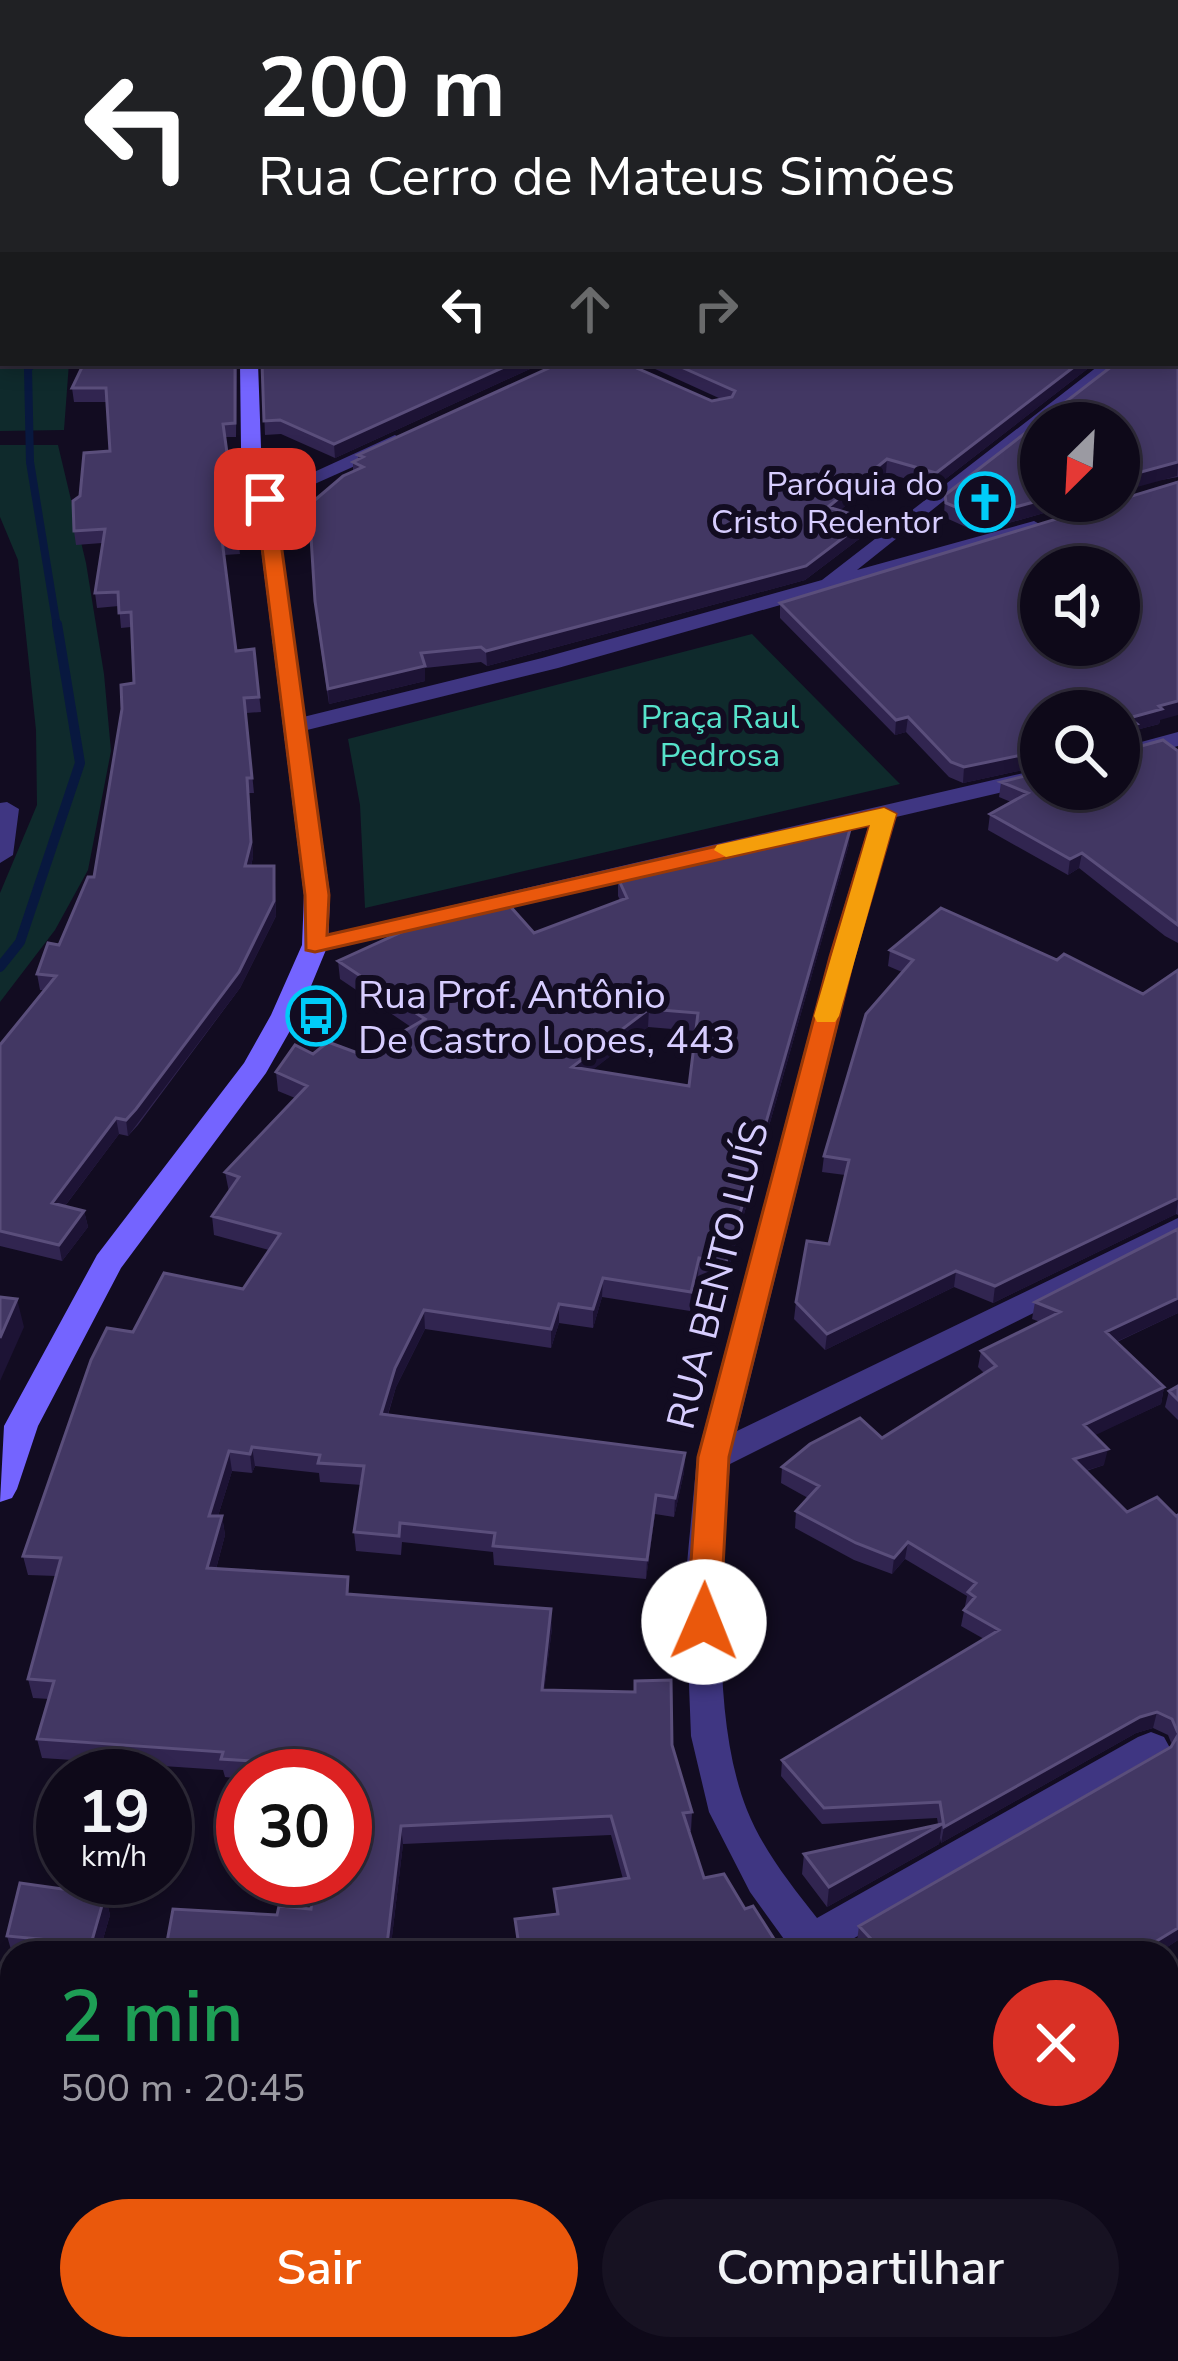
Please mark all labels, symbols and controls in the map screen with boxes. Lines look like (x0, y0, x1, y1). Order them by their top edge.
text: 200 m (258, 31, 506, 146)
icon: left (60, 48, 216, 204)
text: Rua Cerro de Mateus Simões (258, 140, 955, 214)
icon: left (431, 276, 497, 342)
icon: ahead (557, 276, 623, 342)
icon: right (683, 276, 749, 342)
north arrow (1020, 402, 1140, 522)
map controls (1020, 402, 1140, 810)
pin (214, 448, 316, 550)
place label: Paróquia do Cristo Redentor (711, 462, 943, 545)
icon: arrive (232, 466, 298, 532)
church icon: Paróquia do Cristo Redentor (954, 471, 1016, 533)
button: sound (1020, 546, 1140, 666)
button: search (1020, 690, 1140, 810)
park label: Praça Raul Pedrosa (641, 695, 800, 778)
place label: Rua Prof. Antônio De Castro Lopes, 443 (358, 969, 735, 1067)
bus stop icon: Rua Prof. Antônio De Castro Lopes, 443 (285, 985, 347, 1047)
street label: RUA BENTO LUÍS (655, 1116, 782, 1435)
position arrow (641, 1559, 767, 1685)
speed limit sign: 30 (216, 1749, 372, 1905)
text: 19 (78, 1771, 150, 1853)
text: km/h (81, 1836, 147, 1877)
text: 2 min (60, 1968, 243, 2066)
button: close (993, 1980, 1119, 2106)
text: 500 m · 20:45 (60, 2062, 305, 2115)
button: Sair (60, 2199, 578, 2337)
button: Compartilhar (602, 2199, 1119, 2337)

